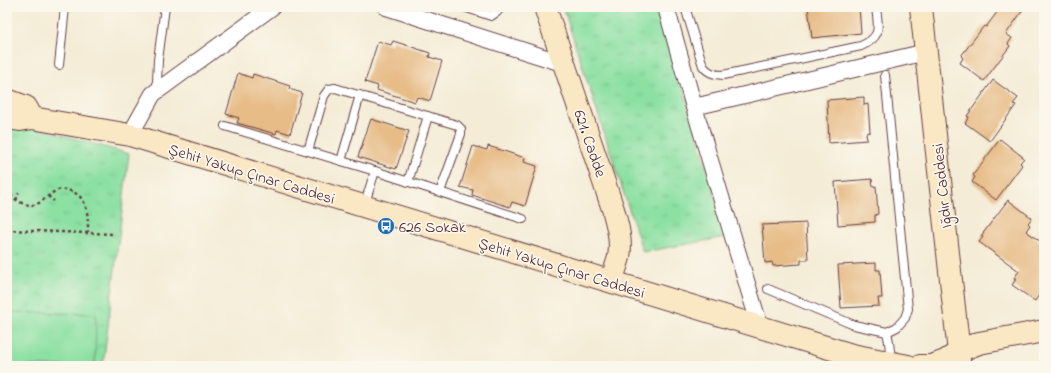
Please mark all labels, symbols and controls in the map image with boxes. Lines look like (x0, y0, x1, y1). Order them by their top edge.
street label: 621. Cadde (566, 107, 612, 181)
street label: Şehit Yakup Çınar Caddesi (165, 138, 338, 212)
street label: Iğdır Caddesi (927, 142, 959, 230)
bus stop icon: 626 Sokak (376, 216, 396, 236)
place label: 626 Sokak (399, 216, 467, 240)
street label: Şehit Yakup Çınar Caddesi (475, 232, 648, 306)

